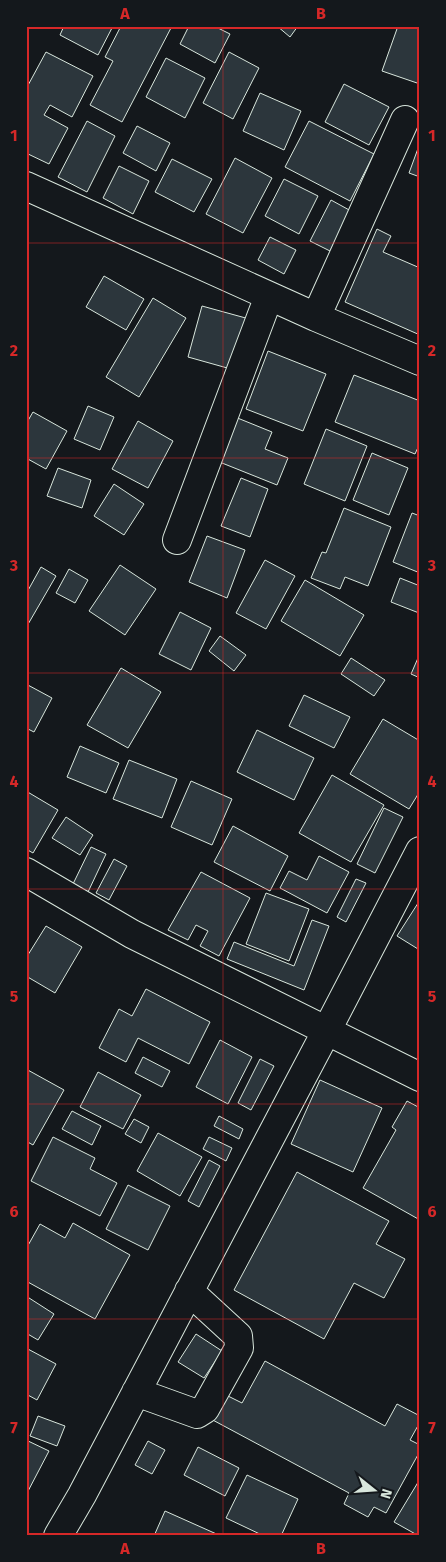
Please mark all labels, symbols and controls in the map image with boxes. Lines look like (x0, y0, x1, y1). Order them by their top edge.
text: A (119, 4, 130, 23)
text: B (316, 4, 326, 23)
text: 1 (10, 126, 18, 145)
text: 1 (428, 126, 436, 145)
text: 2 (10, 341, 18, 360)
text: 2 (428, 341, 436, 360)
text: 3 (9, 556, 18, 575)
text: 3 (427, 556, 436, 575)
text: 4 (9, 772, 19, 791)
text: 4 (427, 772, 437, 791)
text: 5 (10, 987, 19, 1006)
text: 5 (428, 987, 437, 1006)
text: 6 (9, 1202, 19, 1221)
text: 6 (427, 1202, 437, 1221)
text: 7 (10, 1418, 18, 1437)
text: 7 (428, 1418, 436, 1437)
north arrow (348, 1464, 398, 1514)
text: N (376, 1487, 395, 1501)
text: A (119, 1539, 130, 1558)
text: B (316, 1539, 326, 1558)

